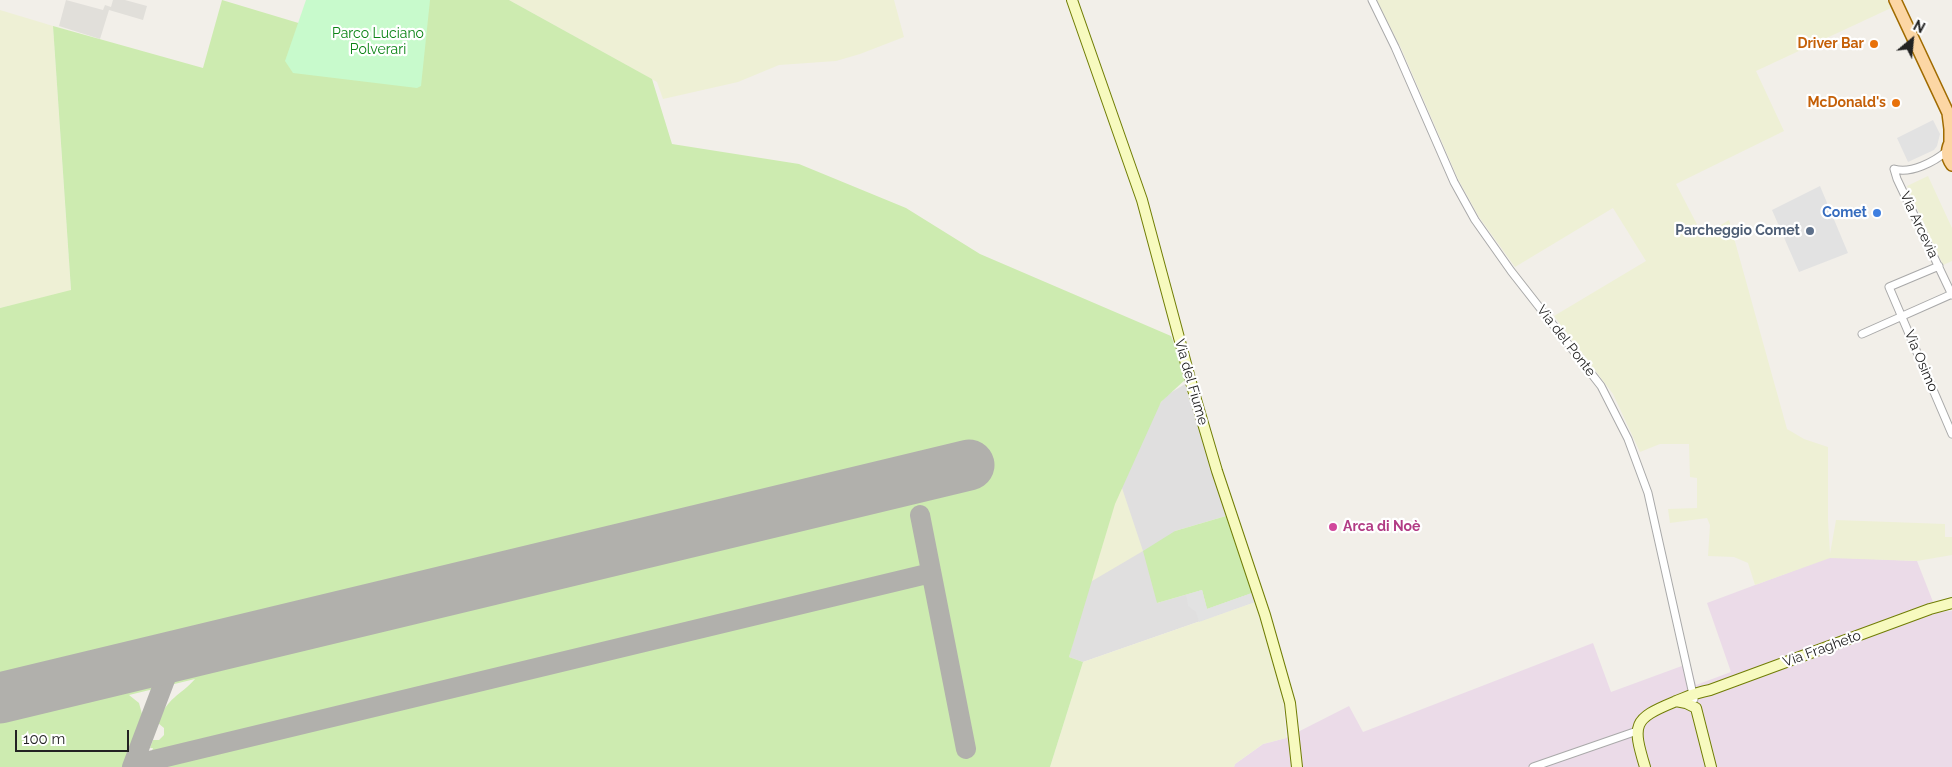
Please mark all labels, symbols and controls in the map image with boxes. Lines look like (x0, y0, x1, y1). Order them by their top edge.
north arrow (1887, 15, 1937, 65)
text: N (1911, 17, 1928, 36)
park label: Parco Luciano Polverari (332, 26, 424, 58)
place label: Driver Bar (1797, 36, 1864, 52)
marker: Driver Bar (1868, 38, 1880, 50)
place label: McDonald's (1808, 95, 1886, 111)
marker: McDonald's (1890, 97, 1902, 109)
street label: Via Arcevia (1896, 189, 1942, 261)
place label: Comet (1822, 205, 1867, 221)
marker: Comet (1871, 207, 1883, 219)
place label: Parcheggio Comet (1675, 223, 1800, 239)
marker: Parcheggio Comet (1804, 225, 1816, 237)
street label: Via del Ponte (1533, 302, 1599, 380)
street label: Via Osimo (1901, 328, 1941, 394)
street label: Via del Fiume (1171, 337, 1211, 427)
place label: Arca di Noè (1343, 519, 1420, 535)
marker: Arca di Noè (1327, 521, 1339, 533)
street label: Via Fragheto (1781, 627, 1863, 671)
scale bar (18, 720, 131, 752)
text: 100 m (23, 730, 65, 748)

